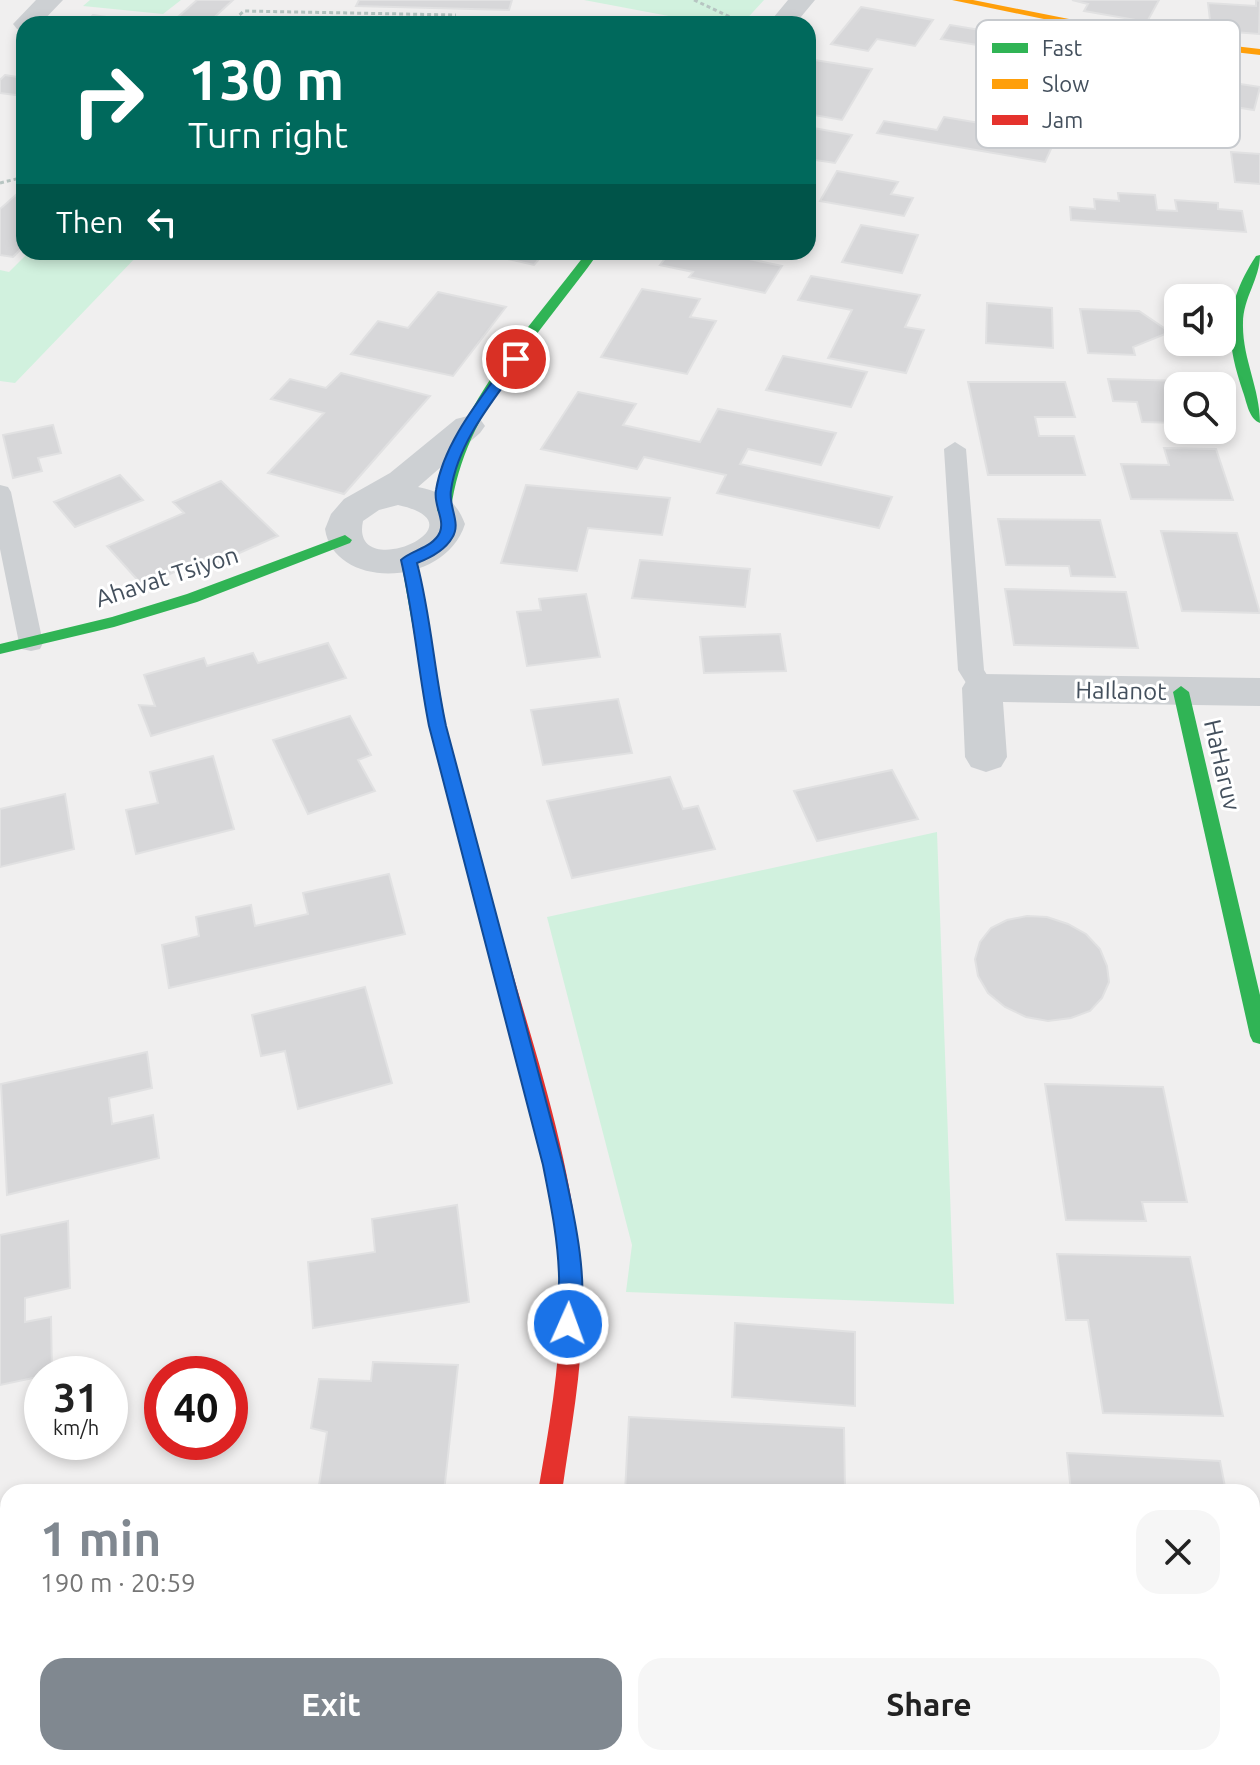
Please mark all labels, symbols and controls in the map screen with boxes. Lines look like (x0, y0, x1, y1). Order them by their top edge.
legend (976, 20, 1240, 148)
text: Fast (1042, 35, 1083, 60)
icon: right (56, 48, 160, 152)
text: 130 m (188, 48, 344, 111)
text: Slow (1042, 71, 1089, 96)
text: Jam (1042, 107, 1083, 132)
text: Turn right (188, 114, 348, 155)
icon: left (140, 200, 184, 244)
text: Then (56, 205, 124, 239)
map controls (1164, 284, 1236, 444)
button: sound (1164, 284, 1236, 356)
pin (482, 325, 550, 393)
icon: arrive (494, 337, 538, 381)
button: search (1164, 372, 1236, 444)
street label: Ahavat Tsiyon (92, 541, 242, 612)
street label: HaIlanot (1075, 676, 1167, 705)
street label: HaHaruv (1199, 717, 1246, 813)
position arrow (526, 1282, 610, 1366)
speed limit sign: 40 (144, 1356, 248, 1460)
text: 31 (53, 1375, 99, 1420)
text: km/h (53, 1416, 99, 1439)
button: close (1136, 1510, 1220, 1594)
text: 1 min (40, 1511, 161, 1565)
text: 190 m · 20:59 (40, 1568, 196, 1597)
button: Exit (40, 1658, 622, 1750)
button: Share (638, 1658, 1220, 1750)

